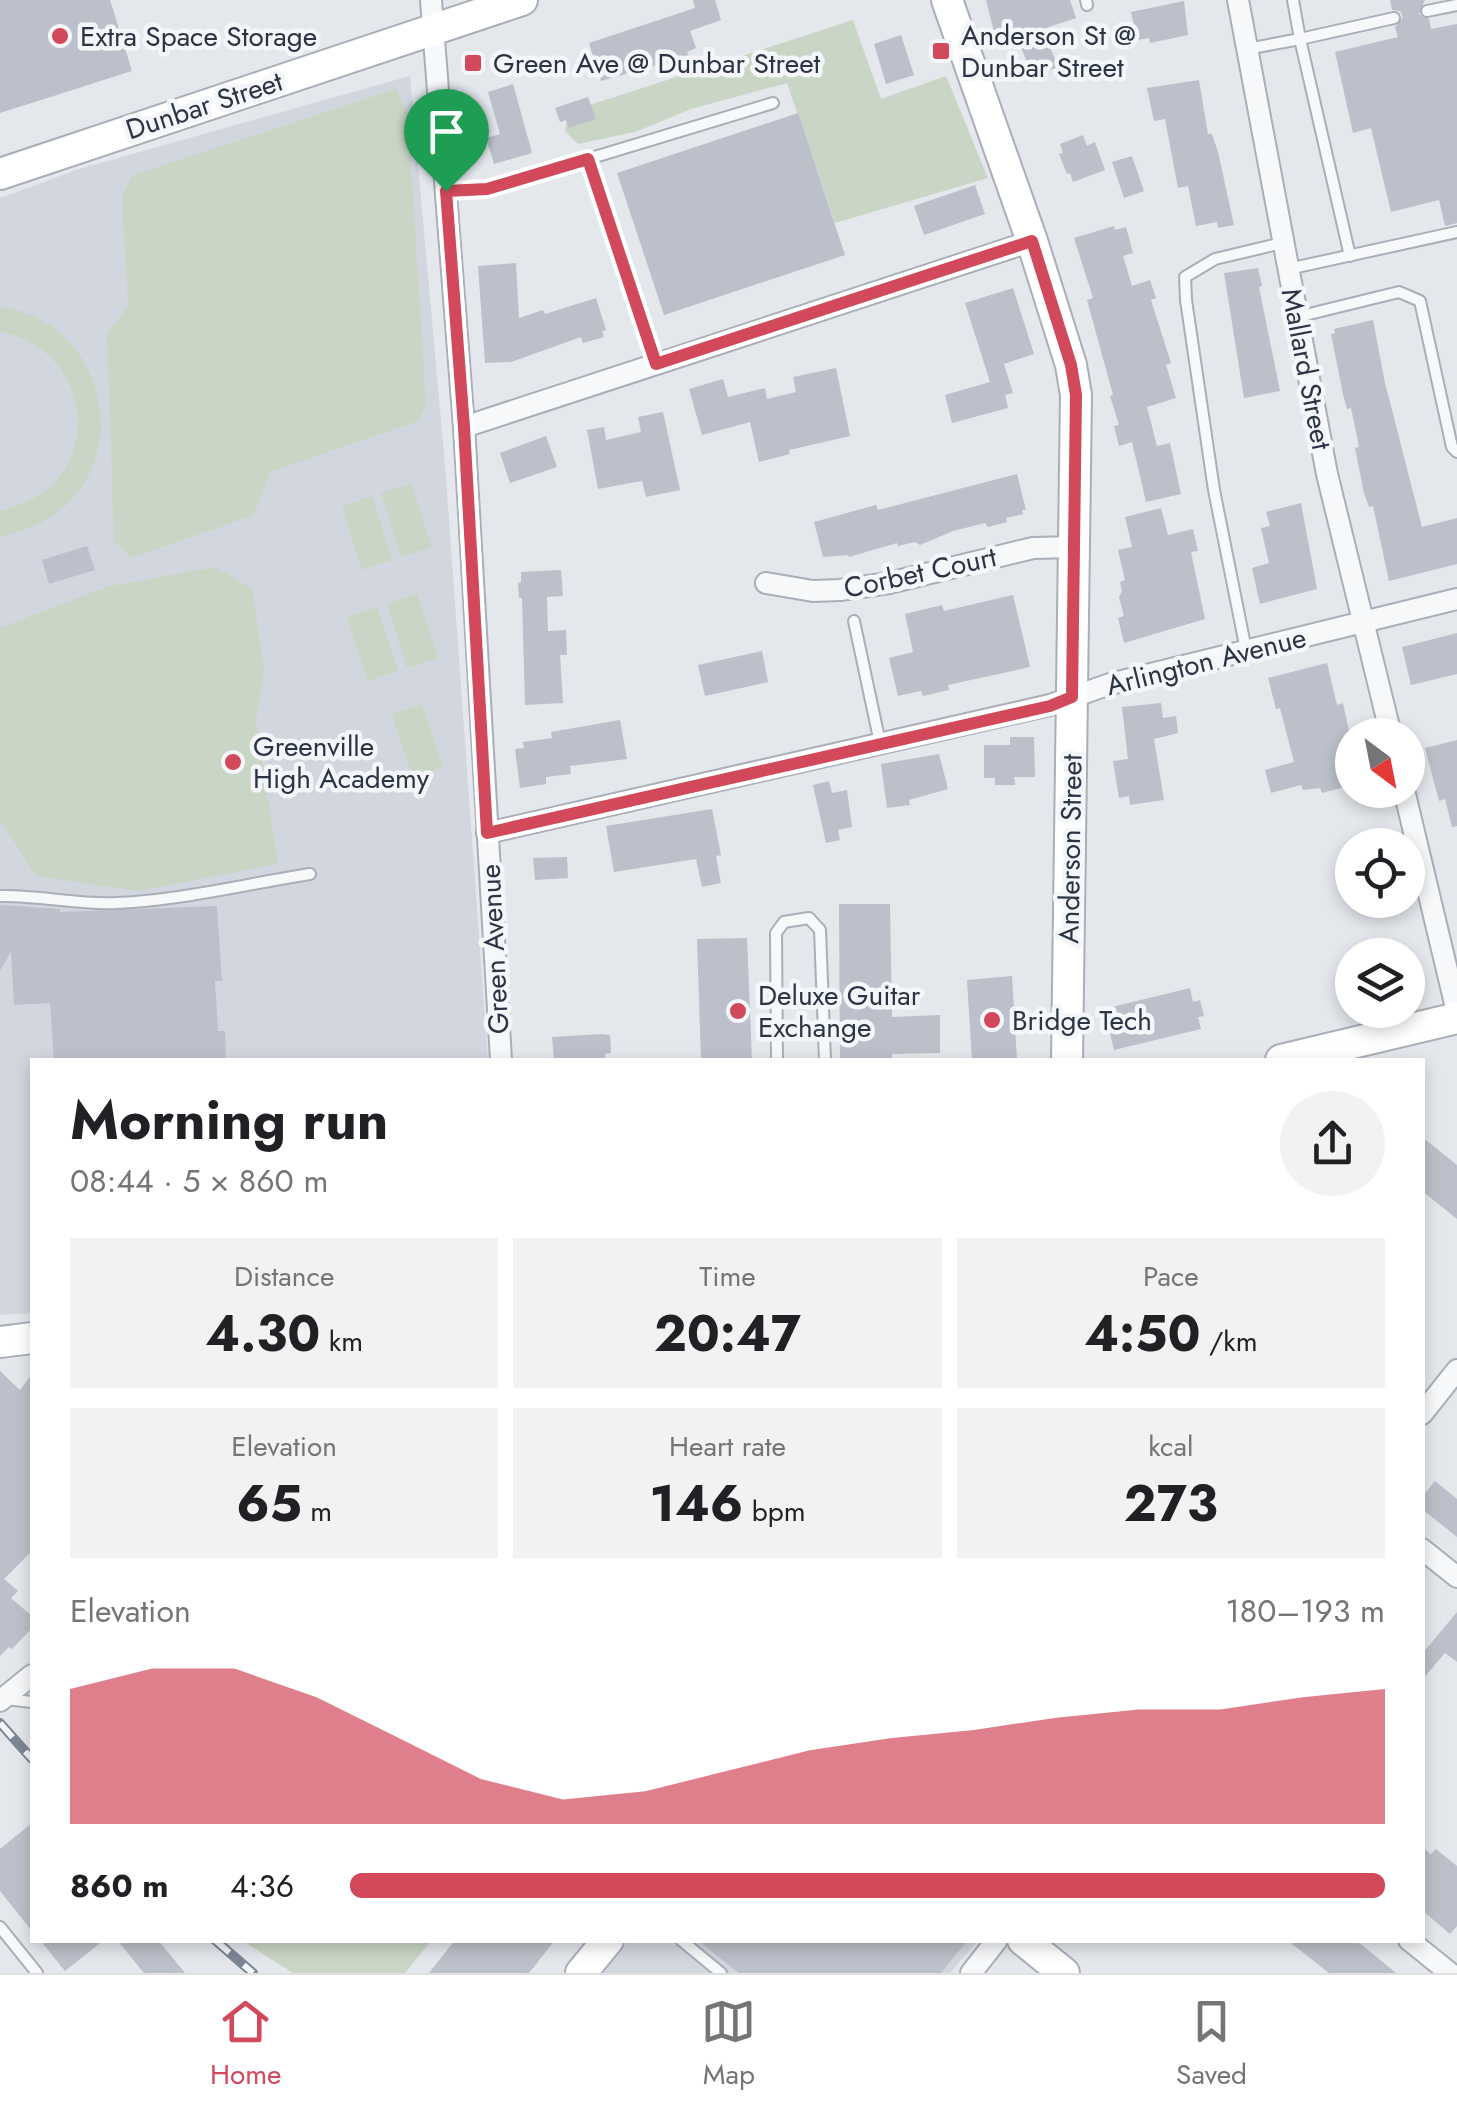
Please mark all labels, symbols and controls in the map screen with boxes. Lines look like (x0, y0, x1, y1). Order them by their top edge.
place label: Anderson St @ Dunbar Street (961, 15, 1136, 88)
place label: Extra Space Storage (80, 16, 317, 57)
marker: Extra Space Storage (49, 25, 71, 47)
marker: Anderson St @ Dunbar Street (930, 40, 952, 62)
place label: Green Ave @ Dunbar Street (493, 43, 821, 84)
marker: Green Ave @ Dunbar Street (462, 52, 484, 74)
street label: Dunbar Street (120, 61, 288, 150)
pin (404, 89, 489, 192)
icon: arrive (419, 104, 474, 159)
street label: Mallard Street (1271, 285, 1342, 453)
street label: Corbet Court (840, 536, 1000, 609)
street label: Arlington Avenue (1102, 617, 1310, 706)
north arrow (1335, 718, 1425, 808)
map controls (1335, 718, 1425, 1028)
place label: Greenville High Academy (253, 726, 430, 799)
marker: Greenville High Academy (222, 751, 244, 773)
street label: Anderson Street (1048, 754, 1093, 944)
button: locate (1335, 828, 1425, 918)
street label: Green Avenue (470, 863, 519, 1035)
button: layers (1335, 938, 1425, 1028)
place label: Deluxe Guitar Exchange (758, 975, 921, 1048)
marker: Deluxe Guitar Exchange (727, 1000, 749, 1022)
place label: Bridge Tech (1012, 1000, 1152, 1041)
marker: Bridge Tech (981, 1009, 1003, 1031)
text: Morning run (70, 1080, 388, 1160)
button: share (1280, 1091, 1385, 1196)
text: 08:44 · 5 × 860 m (70, 1158, 328, 1204)
text: Distance (234, 1256, 334, 1297)
text: Time (699, 1256, 756, 1297)
text: Pace (1143, 1256, 1199, 1297)
text: 4.30 (205, 1297, 320, 1370)
text: 20:47 (654, 1297, 801, 1370)
text: 4:50 (1084, 1297, 1201, 1370)
text: km (320, 1321, 363, 1362)
text: /km (1201, 1321, 1258, 1362)
text: Elevation (231, 1426, 337, 1467)
text: Heart rate (669, 1426, 786, 1467)
text: kcal (1148, 1426, 1193, 1467)
text: 65 (236, 1467, 302, 1540)
text: 146 (650, 1467, 743, 1540)
text: 273 (1124, 1467, 1218, 1540)
text: m (302, 1491, 332, 1532)
text: bpm (743, 1491, 805, 1532)
text: Elevation (70, 1588, 191, 1634)
text: 180–193 m (1225, 1588, 1385, 1634)
text: 860 m (70, 1863, 169, 1909)
text: 4:36 (230, 1863, 294, 1909)
tab: Home (210, 1994, 281, 2095)
tab: Map (701, 1994, 756, 2095)
tab: Saved (1176, 1994, 1247, 2095)

